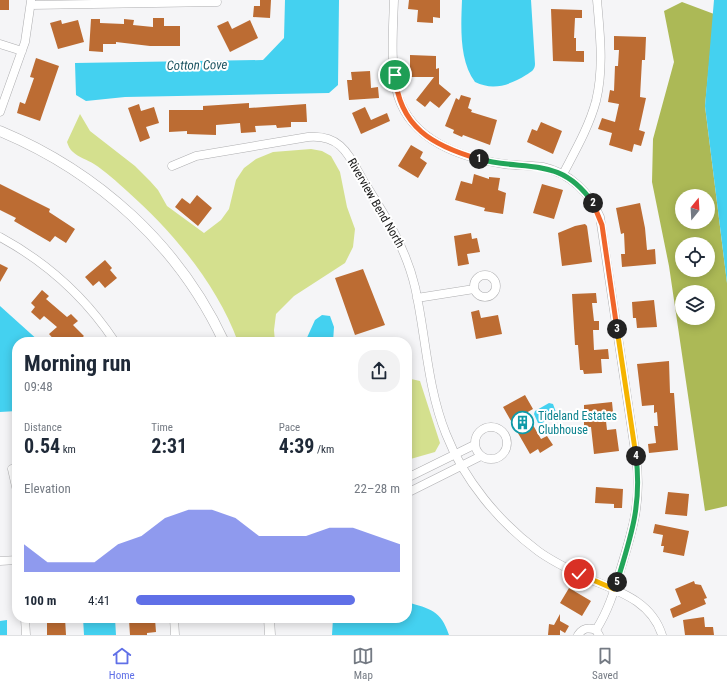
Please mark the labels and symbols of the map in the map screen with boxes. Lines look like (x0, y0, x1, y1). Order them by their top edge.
water label: Cotton Cove (166, 57, 228, 73)
pin (378, 58, 412, 92)
pin: 1 (469, 149, 489, 169)
street label: Riverview Bend North (345, 156, 407, 250)
north arrow (675, 189, 715, 229)
pin: 2 (583, 193, 603, 213)
pin: 3 (607, 319, 627, 339)
place label: Tideland Estates Clubhouse (538, 409, 617, 437)
building icon: Tideland Estates Clubhouse (509, 410, 535, 436)
pin: 4 (626, 446, 646, 466)
pin (562, 557, 596, 591)
pin: 5 (607, 572, 627, 592)

